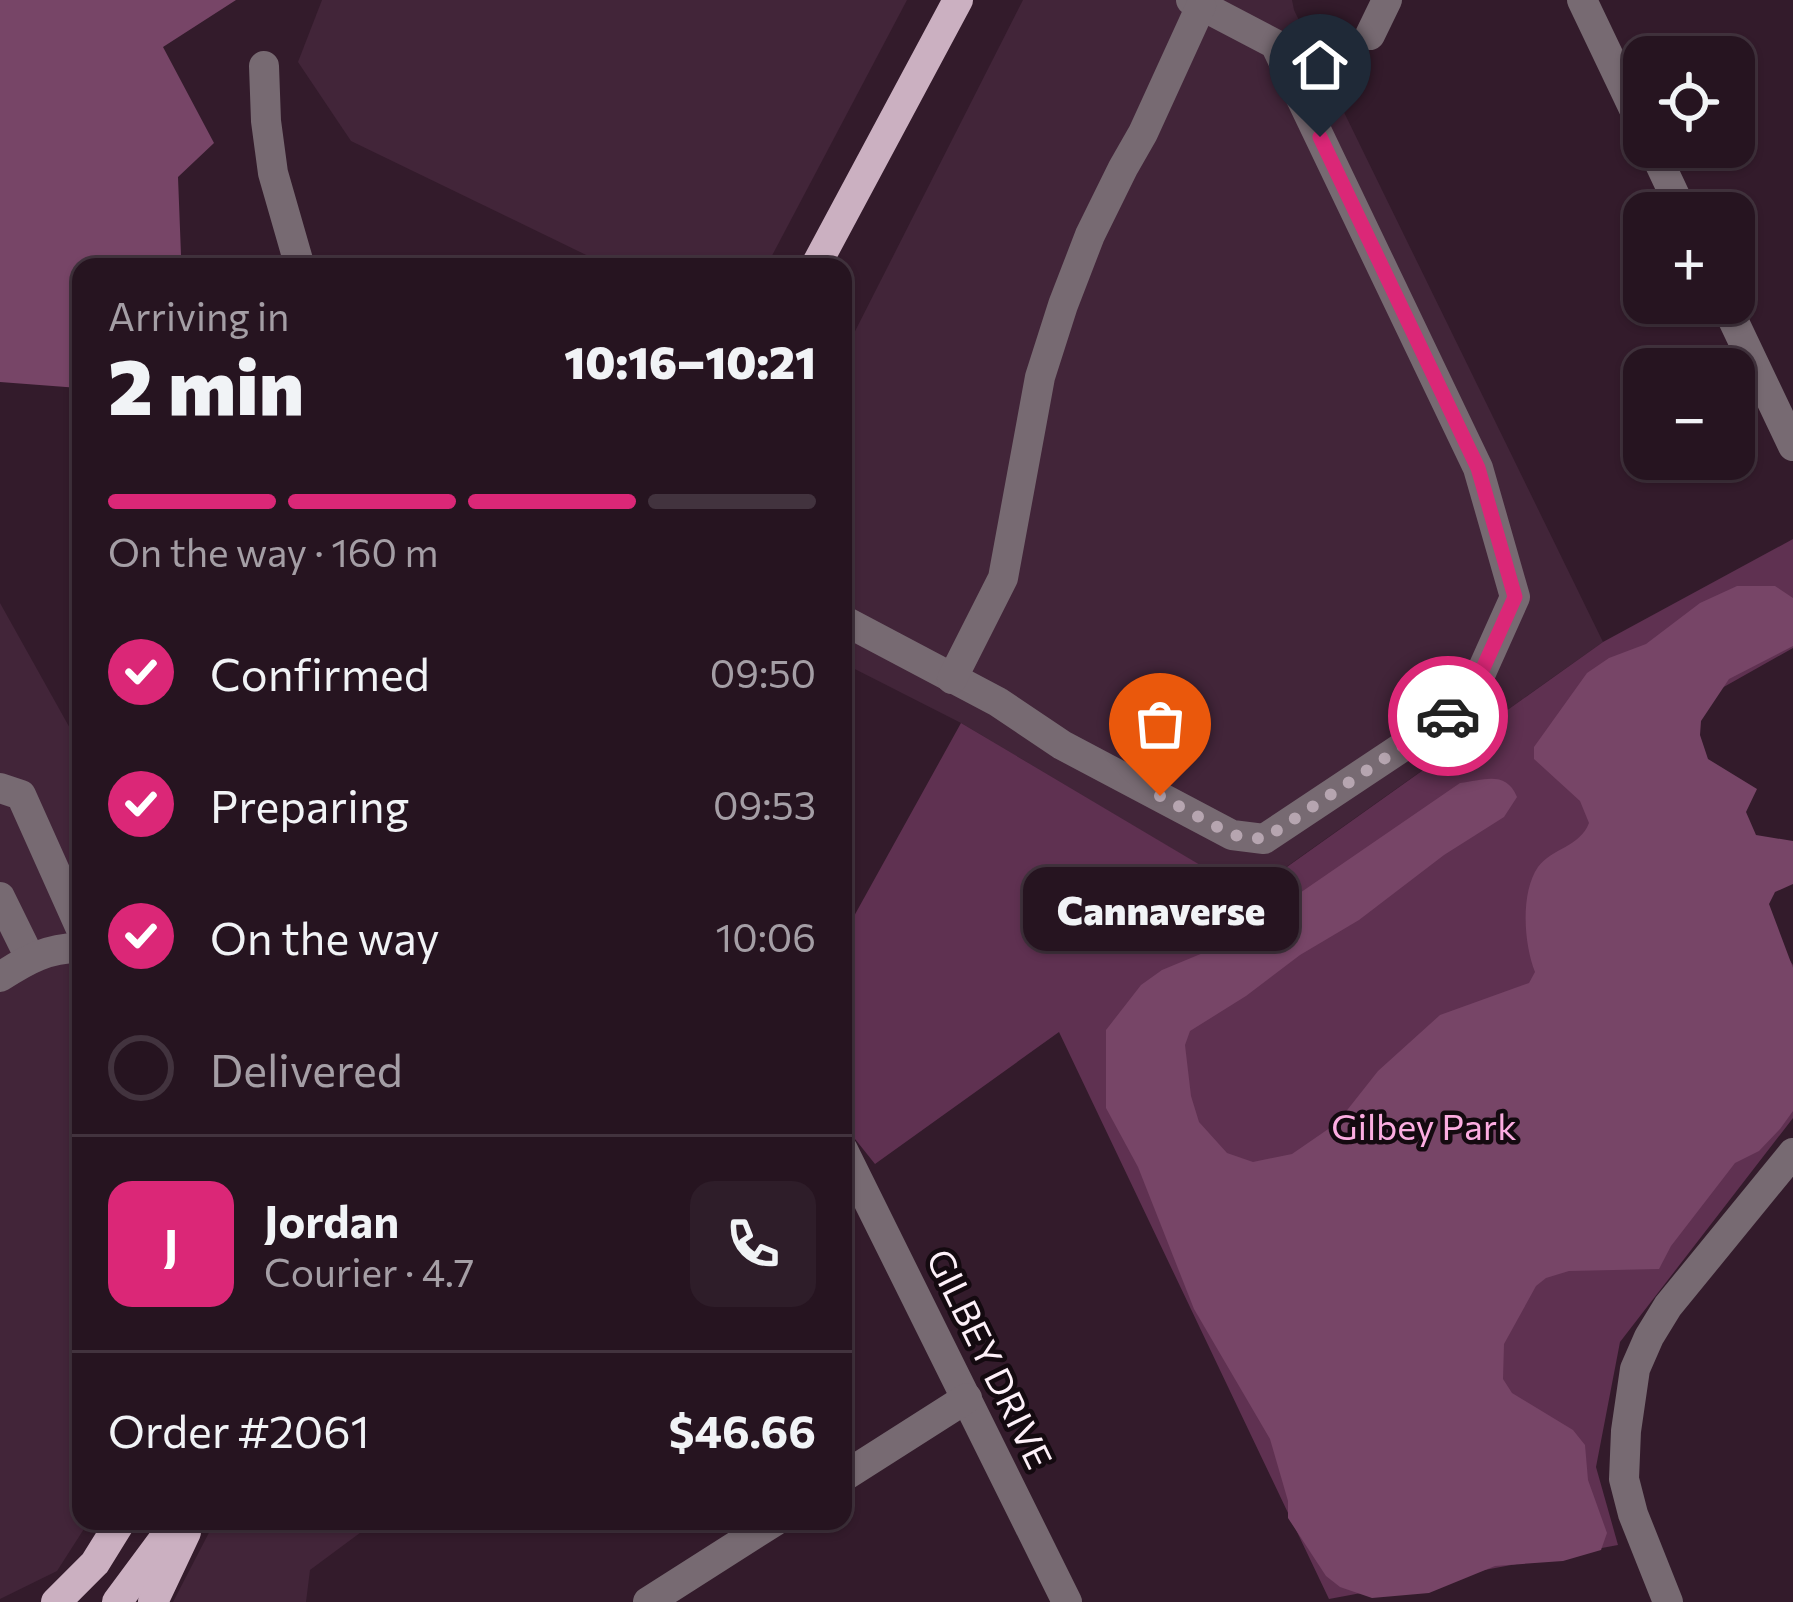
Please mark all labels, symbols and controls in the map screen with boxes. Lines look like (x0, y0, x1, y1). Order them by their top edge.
pin (1269, 14, 1371, 137)
icon: home (1287, 32, 1353, 98)
map controls (1623, 36, 1755, 480)
button: locate (1623, 36, 1755, 168)
button: + (1623, 192, 1755, 324)
text: Arriving in (108, 291, 289, 339)
text: 10:16–10:21 (564, 333, 816, 388)
text: 2 min (108, 336, 304, 431)
button: − (1623, 348, 1755, 480)
text: On the way · 160 m (108, 527, 438, 575)
icon: check (108, 639, 174, 705)
text: Confirmed (210, 645, 430, 700)
text: 09:50 (710, 648, 816, 696)
courier (1388, 656, 1508, 776)
pin (1109, 673, 1211, 796)
icon: car (1415, 683, 1481, 749)
icon: bag (1127, 691, 1193, 757)
icon: check (108, 771, 174, 837)
text: Preparing (210, 777, 409, 832)
text: 09:53 (713, 780, 816, 828)
callout: Cannaverse (1022, 868, 1298, 952)
text: Cannaverse (1057, 885, 1265, 933)
icon: check (108, 903, 174, 969)
text: On the way (210, 909, 440, 964)
text: 10:06 (716, 912, 816, 960)
text: Delivered (210, 1041, 403, 1096)
park label: Gilbey Park (1331, 1103, 1517, 1147)
button: phone (690, 1181, 816, 1307)
text: Jordan (264, 1192, 399, 1247)
text: J (164, 1216, 178, 1271)
street label: GILBEY DRIVE (919, 1241, 1063, 1475)
text: Courier · 4.7 (264, 1247, 474, 1295)
text: Order #2061 (108, 1402, 370, 1457)
text: $46.66 (669, 1402, 816, 1457)

